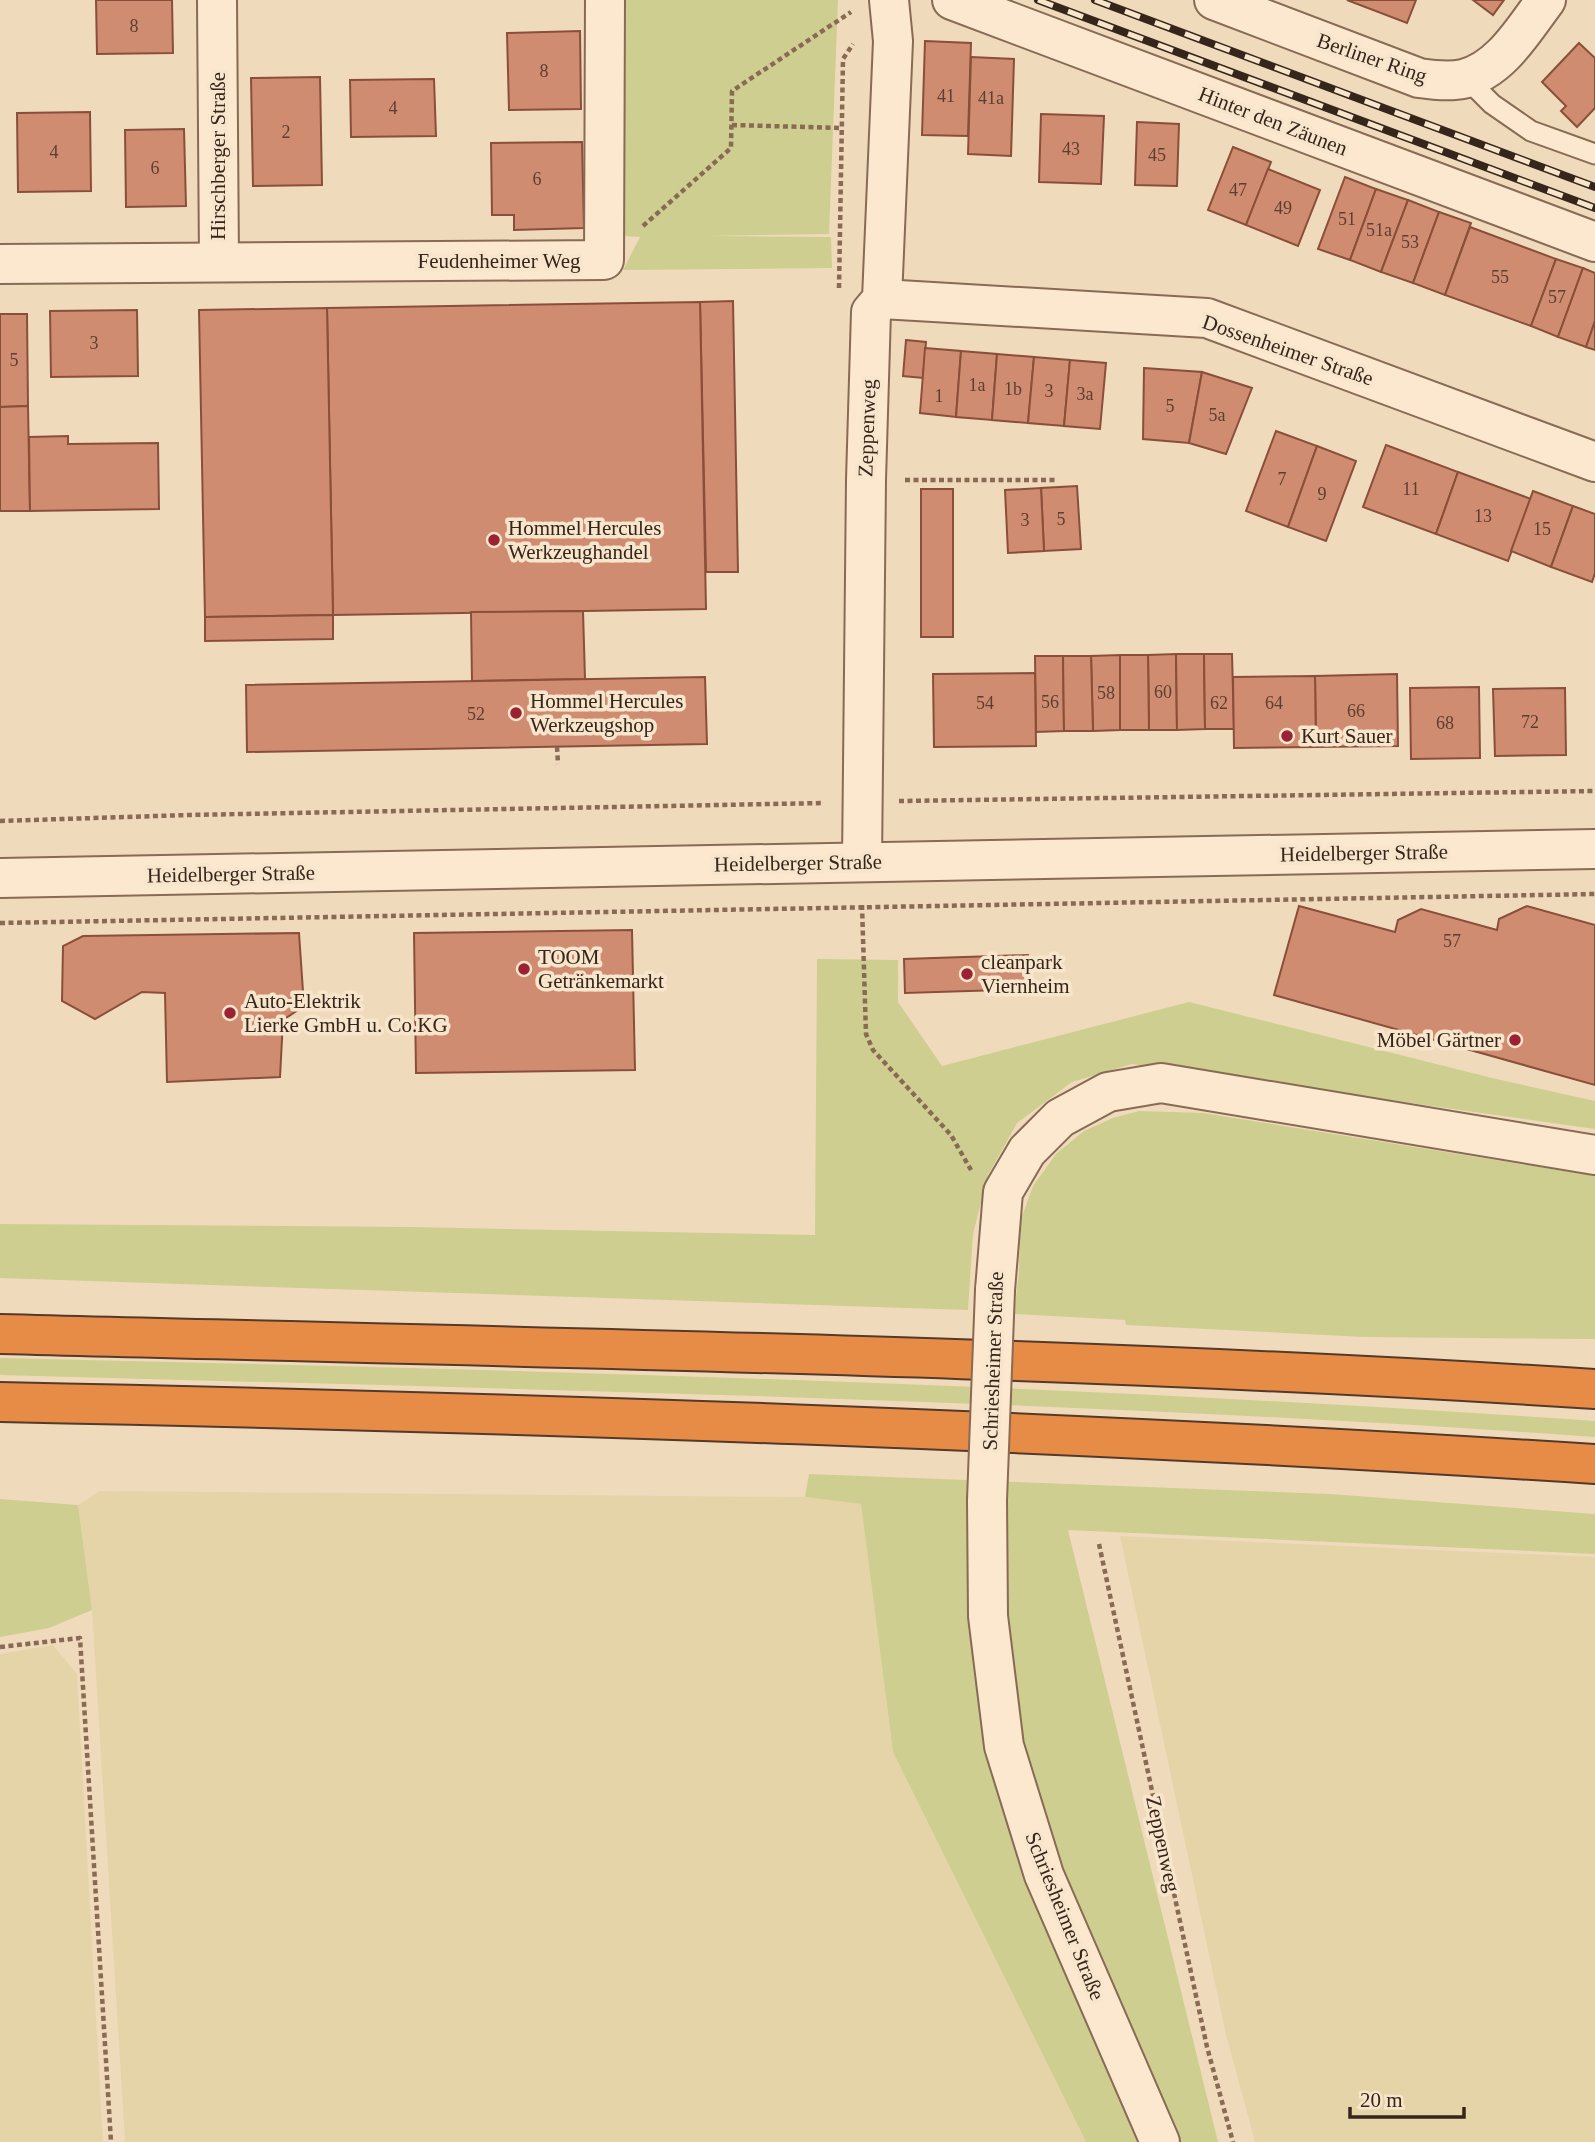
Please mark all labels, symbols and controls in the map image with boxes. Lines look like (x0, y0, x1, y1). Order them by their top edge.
house number: 8 (130, 16, 139, 36)
street label: Berliner Ring (1314, 28, 1431, 88)
house number: 8 (540, 61, 549, 81)
street label: Hirschberger Straße (206, 72, 230, 240)
street label: Hinter den Zäunen (1195, 82, 1351, 161)
house number: 41 (937, 86, 955, 106)
house number: 41a (978, 88, 1004, 108)
house number: 4 (389, 98, 398, 118)
house number: 2 (282, 122, 291, 142)
house number: 43 (1062, 139, 1080, 159)
house number: 4 (50, 142, 59, 162)
house number: 45 (1148, 145, 1166, 165)
house number: 6 (151, 158, 160, 178)
house number: 6 (533, 169, 542, 189)
house number: 47 (1229, 180, 1247, 200)
house number: 49 (1274, 198, 1292, 218)
house number: 51 (1338, 209, 1356, 229)
house number: 51a (1366, 220, 1392, 240)
house number: 53 (1401, 232, 1419, 252)
street label: Feudenheimer Weg (418, 249, 581, 273)
house number: 55 (1491, 267, 1509, 287)
house number: 57 (1548, 287, 1566, 307)
street label: Dossenheimer Straße (1199, 310, 1377, 390)
house number: 3 (90, 333, 99, 353)
house number: 5 (10, 350, 19, 370)
house number: 1a (969, 375, 986, 395)
street label: Zeppenweg (853, 378, 881, 477)
house number: 1b (1004, 379, 1022, 399)
house number: 3 (1045, 381, 1054, 401)
house number: 3a (1077, 384, 1094, 404)
house number: 1 (935, 386, 944, 406)
house number: 5 (1166, 396, 1175, 416)
house number: 5a (1209, 405, 1226, 425)
house number: 7 (1278, 469, 1287, 489)
house number: 11 (1402, 479, 1420, 499)
house number: 9 (1318, 484, 1327, 504)
house number: 13 (1474, 506, 1492, 526)
house number: 5 (1057, 509, 1066, 529)
house number: 3 (1021, 510, 1030, 530)
place label: Hommel Hercules Werkzeughandel (508, 516, 661, 564)
house number: 15 (1533, 519, 1551, 539)
marker: Hommel Hercules Werkzeughandel (486, 532, 502, 548)
house number: 60 (1154, 682, 1172, 702)
house number: 58 (1097, 683, 1115, 703)
place label: Hommel Hercules Werkzeugshop (530, 689, 683, 737)
house number: 56 (1041, 692, 1059, 712)
house number: 54 (976, 693, 994, 713)
house number: 62 (1210, 693, 1228, 713)
house number: 64 (1265, 693, 1283, 713)
house number: 66 (1347, 701, 1365, 721)
house number: 52 (467, 704, 485, 724)
marker: Hommel Hercules Werkzeugshop (508, 705, 524, 721)
house number: 72 (1521, 712, 1539, 732)
house number: 68 (1436, 713, 1454, 733)
place label: Kurt Sauer (1301, 724, 1393, 748)
marker: Kurt Sauer (1279, 728, 1295, 744)
street label: Heidelberger Straße (1280, 840, 1448, 866)
street label: Heidelberger Straße (714, 850, 882, 876)
street label: Heidelberger Straße (147, 861, 315, 887)
house number: 57 (1443, 931, 1461, 951)
place label: TOOM Getränkemarkt (538, 945, 664, 993)
place label: cleanpark Viernheim (981, 950, 1070, 998)
marker: TOOM Getränkemarkt (516, 961, 532, 977)
marker: cleanpark Viernheim (959, 966, 975, 982)
place label: Auto-Elektrik Lierke GmbH u. Co.KG (244, 989, 448, 1037)
marker: Auto-Elektrik Lierke GmbH u. Co.KG (222, 1005, 238, 1021)
place label: Möbel Gärtner (1377, 1028, 1501, 1052)
marker: Möbel Gärtner (1507, 1032, 1523, 1048)
street label: Schriesheimer Straße (978, 1271, 1008, 1451)
street label: Zeppenweg (1141, 1794, 1185, 1895)
street label: Schriesheimer Straße (1020, 1829, 1110, 2003)
scale bar (1350, 2076, 1464, 2120)
text: 20 m (1360, 2088, 1403, 2112)

